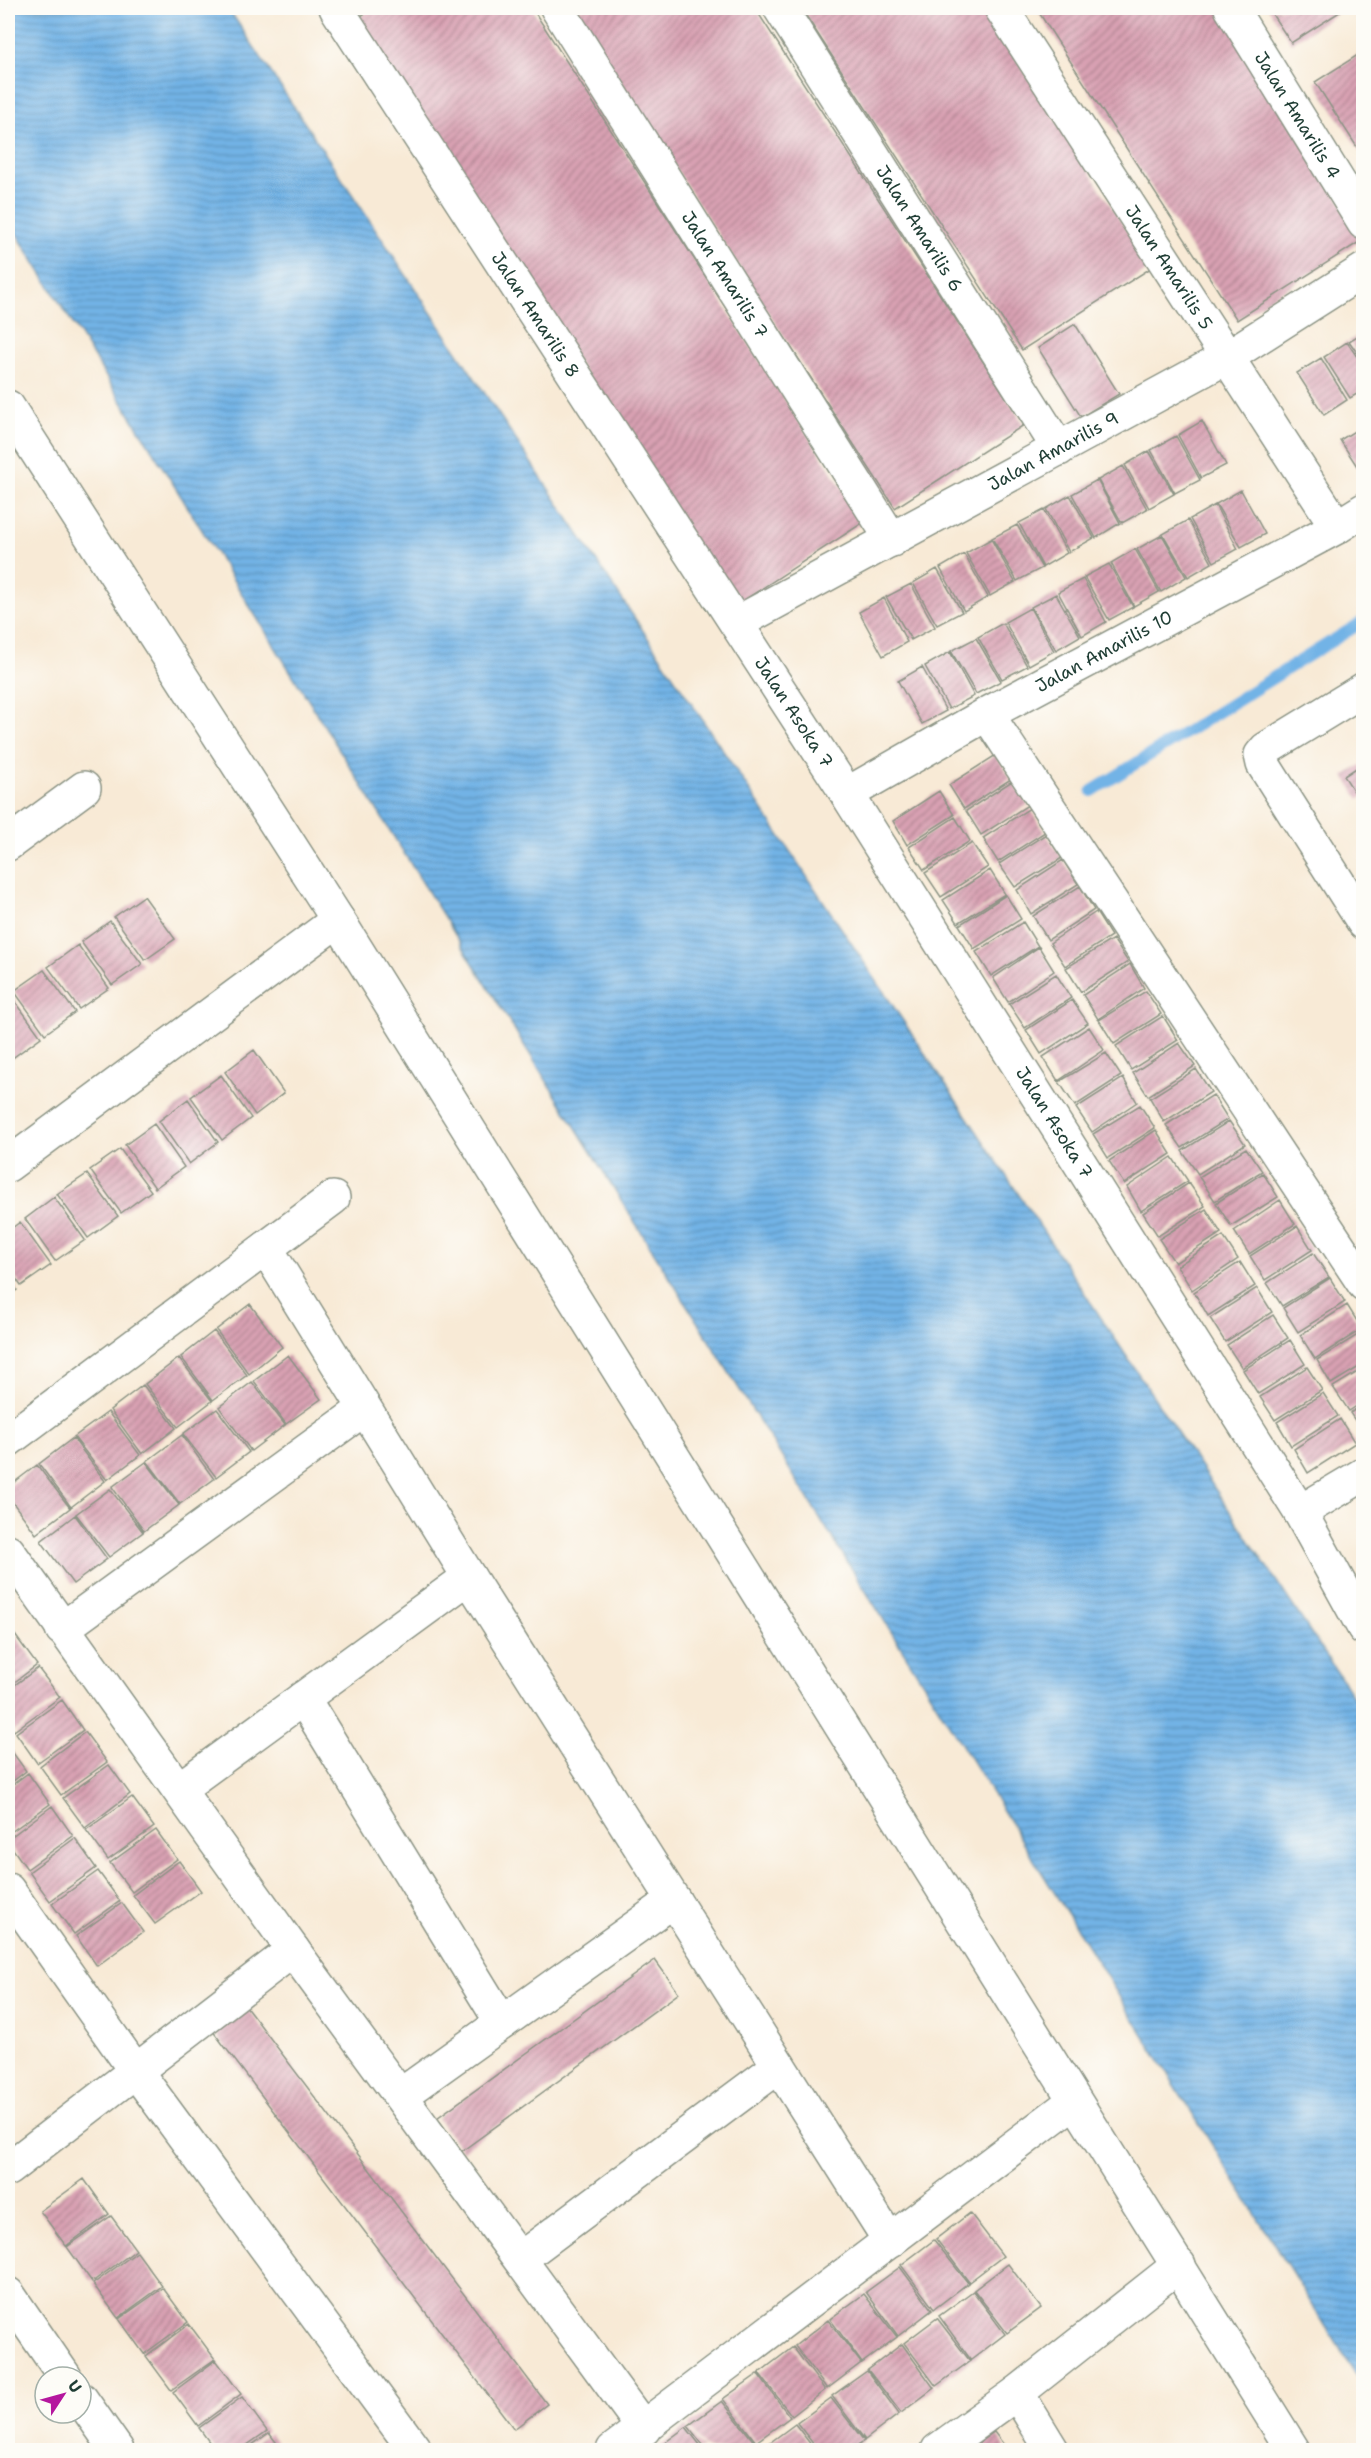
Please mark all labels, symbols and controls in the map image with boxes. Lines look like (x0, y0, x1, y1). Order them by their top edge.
street label: Jalan Amarilis 4 (1249, 47, 1346, 183)
street label: Jalan Amarilis 6 (871, 161, 969, 296)
street label: Jalan Amarilis 5 (1120, 200, 1218, 334)
street label: Jalan Amarilis 7 (676, 207, 774, 343)
street label: Jalan Amarilis 8 (486, 247, 585, 382)
street label: Jalan Amarilis 9 (984, 406, 1123, 497)
street label: Jalan Amarilis 10 (1031, 605, 1177, 698)
street label: Jalan Asoka 7 (749, 652, 839, 772)
street label: Jalan Asoka 7 (1010, 1062, 1098, 1183)
north arrow (33, 2365, 93, 2425)
text: U (63, 2376, 86, 2397)

